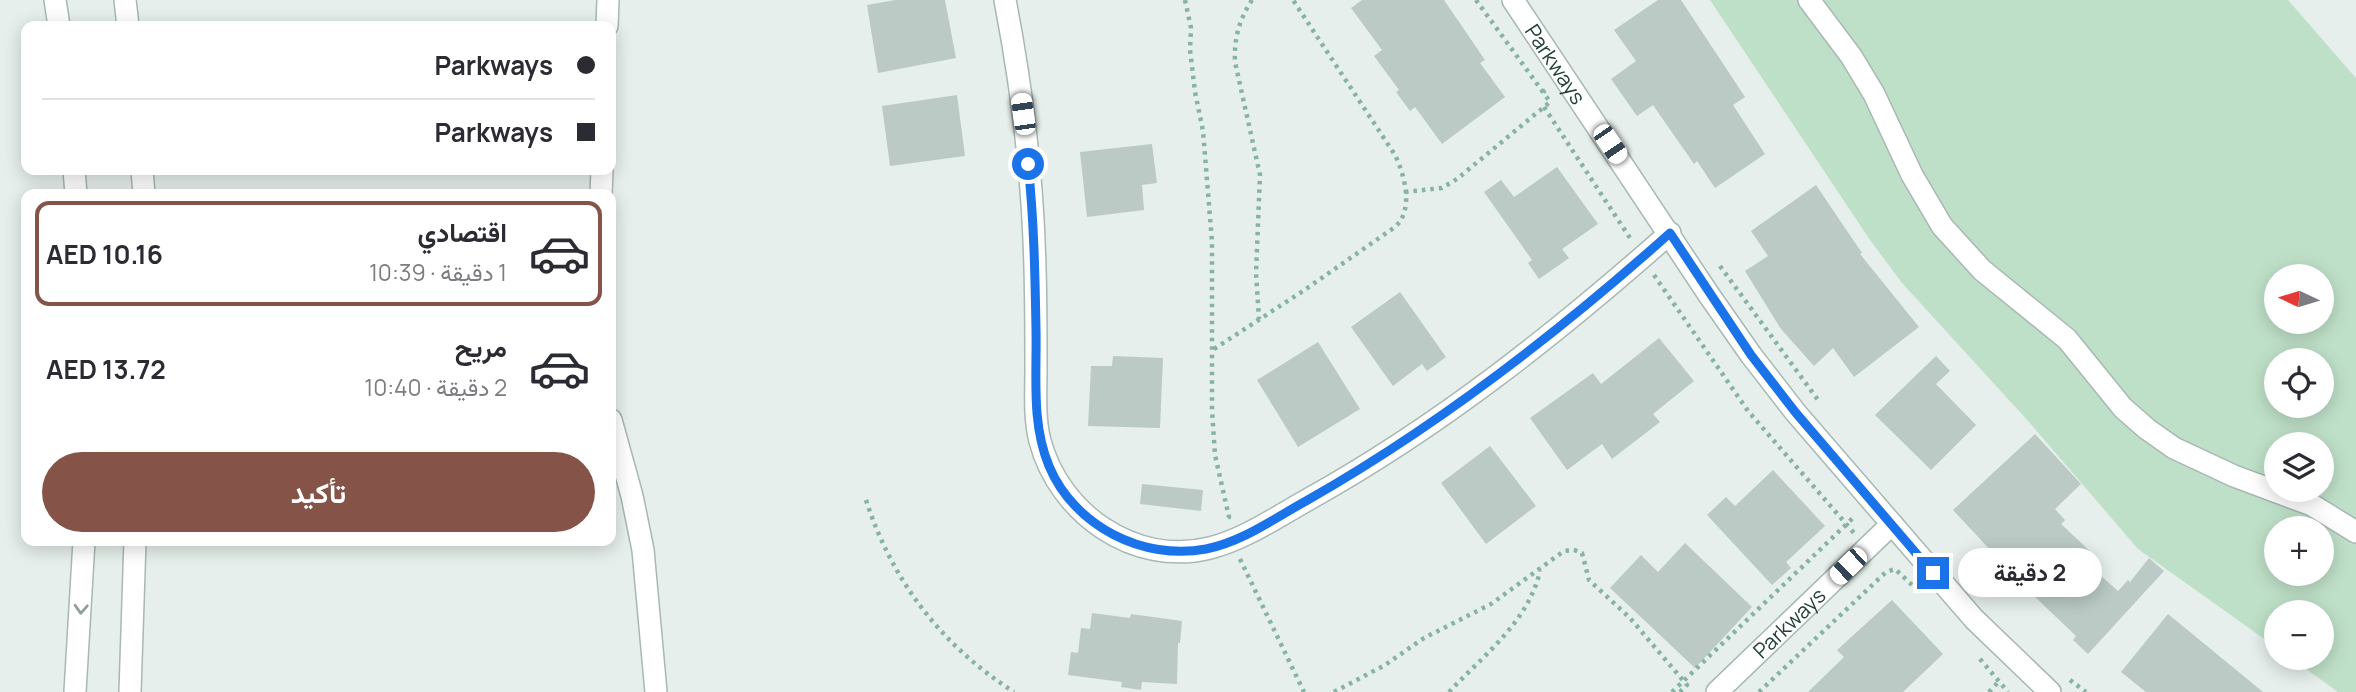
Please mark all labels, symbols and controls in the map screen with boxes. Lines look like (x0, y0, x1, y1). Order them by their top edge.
street label: Parkways (1519, 19, 1592, 110)
text: Parkways (435, 47, 553, 83)
car (1010, 92, 1037, 136)
text: Parkways (435, 114, 553, 150)
car (1590, 121, 1631, 167)
route start (1012, 148, 1044, 180)
text: اقتصادي (418, 214, 507, 250)
icon: car (528, 222, 591, 285)
text: AED 10.16 (46, 236, 163, 272)
text: 1 دقيقة · 10:39 (369, 256, 507, 288)
north arrow (2264, 264, 2334, 334)
map controls (2264, 264, 2334, 670)
text: مريح (455, 329, 507, 365)
icon: car (528, 337, 591, 400)
button: locate (2264, 348, 2334, 418)
text: AED 13.72 (46, 351, 166, 387)
text: 2 دقيقة · 10:40 (364, 371, 507, 403)
button: layers (2264, 432, 2334, 502)
button: تأكيد (42, 452, 595, 532)
button: + (2264, 516, 2334, 586)
car (1826, 544, 1871, 588)
callout: 2 دقيقة (1958, 548, 2101, 598)
text: 2 دقيقة (1994, 556, 2066, 588)
route end (1917, 557, 1949, 589)
street label: Parkways (1747, 581, 1831, 664)
button: − (2264, 600, 2334, 670)
one-way arrow (74, 604, 89, 615)

